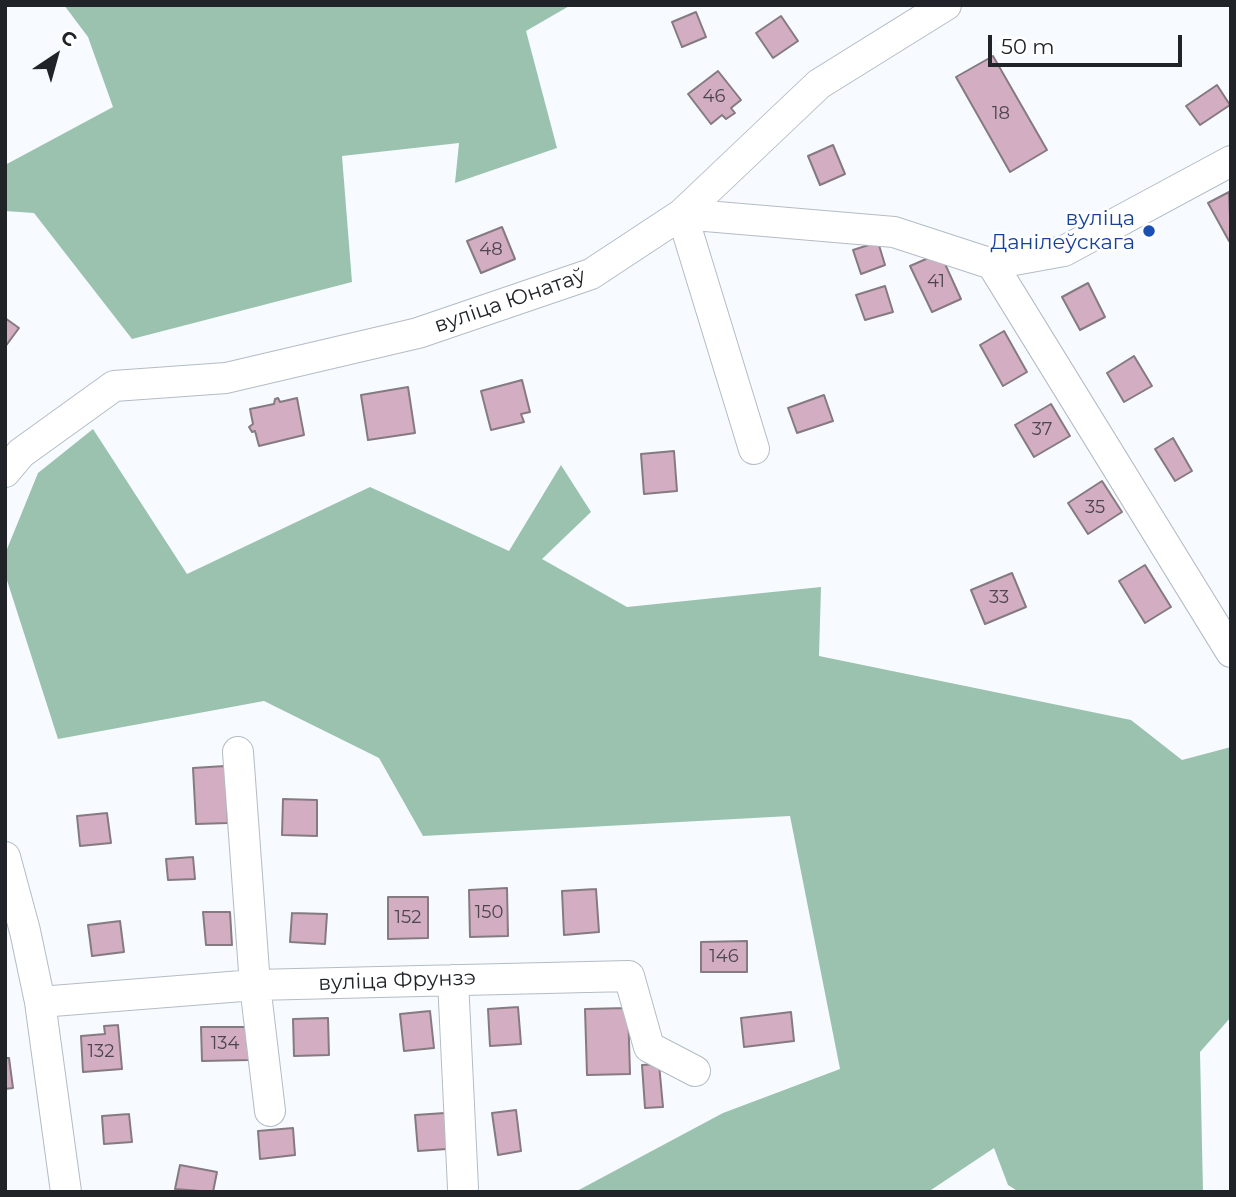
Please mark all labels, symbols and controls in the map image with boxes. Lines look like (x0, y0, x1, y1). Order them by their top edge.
north arrow (21, 21, 91, 91)
scale bar (991, 21, 1185, 65)
text: С (56, 25, 81, 52)
text: 50 m (1001, 34, 1055, 59)
house number: 46 (703, 86, 725, 108)
house number: 18 (992, 103, 1010, 125)
place label: вуліца Данілеўскага (990, 206, 1135, 256)
marker: вуліца Данілеўскага (1141, 223, 1157, 239)
house number: 48 (479, 239, 503, 261)
street label: вуліца Юнатаў (431, 263, 589, 339)
house number: 41 (927, 271, 945, 293)
house number: 37 (1032, 419, 1052, 441)
house number: 35 (1085, 497, 1105, 519)
house number: 33 (989, 587, 1009, 609)
house number: 150 (475, 902, 503, 924)
house number: 152 (395, 907, 421, 929)
house number: 146 (709, 946, 739, 968)
street label: вуліца Фрунзэ (318, 966, 476, 996)
house number: 134 (211, 1033, 239, 1055)
house number: 132 (88, 1041, 114, 1063)

